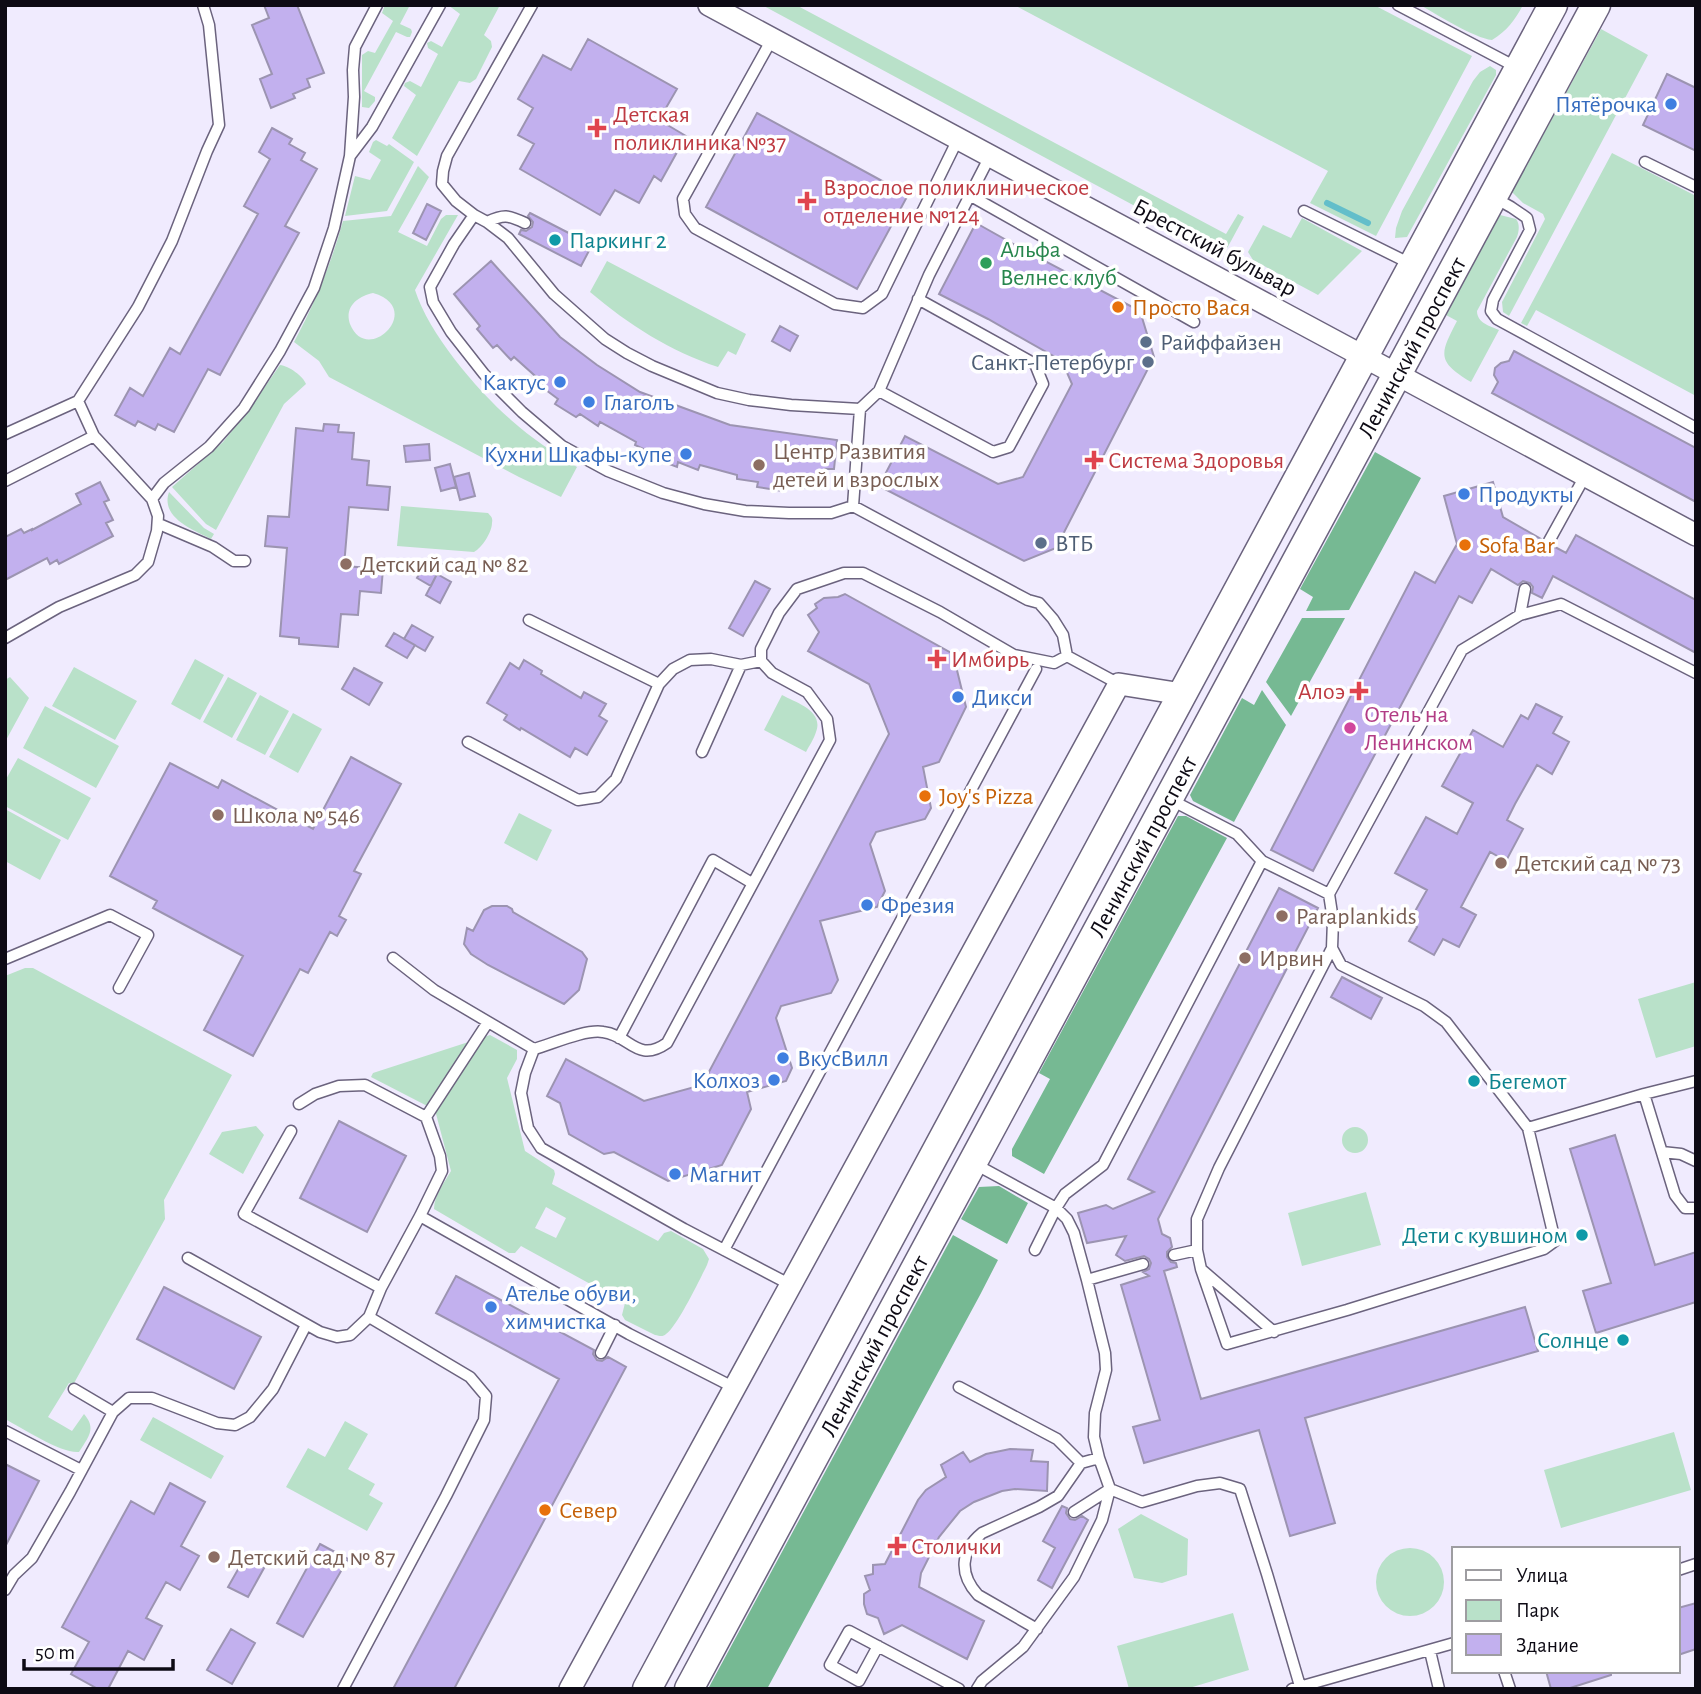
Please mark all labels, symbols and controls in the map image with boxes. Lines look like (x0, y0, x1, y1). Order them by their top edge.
place label: Пятёрочка (1555, 93, 1657, 117)
marker: Пятёрочка (1663, 96, 1679, 112)
place label: Детская поликлиника №37 (613, 103, 786, 155)
marker: Детская поликлиника №37 (587, 118, 607, 138)
place label: Взрослое поликлиническое отделение №124 (823, 176, 1089, 228)
marker: Взрослое поликлиническое отделение №124 (797, 191, 817, 211)
street label: Брестский бульвар (1129, 195, 1300, 301)
place label: Паркинг 2 (569, 229, 667, 253)
marker: Паркинг 2 (547, 232, 563, 248)
place label: Альфа Велнес клуб (1000, 238, 1117, 290)
street label: Ленинский проспект (1354, 253, 1471, 442)
marker: Альфа Велнес клуб (978, 255, 994, 271)
place label: Просто Вася (1132, 296, 1251, 320)
marker: Просто Вася (1110, 299, 1126, 315)
place label: Райффайзен (1160, 331, 1282, 355)
marker: Райффайзен (1138, 334, 1154, 350)
place label: Санкт-Петербург (971, 351, 1135, 375)
marker: Санкт-Петербург (1140, 354, 1156, 370)
place label: Кактус (482, 371, 546, 395)
marker: Кактус (552, 374, 568, 390)
place label: Глаголъ (603, 391, 674, 415)
marker: Глаголъ (581, 394, 597, 410)
place label: Центр Развития детей и взрослых (773, 440, 940, 492)
place label: Кухни Шкафы-купе (484, 443, 672, 467)
marker: Кухни Шкафы-купе (678, 446, 694, 462)
place label: Система Здоровья (1108, 449, 1284, 473)
marker: Система Здоровья (1086, 452, 1102, 468)
marker: Центр Развития детей и взрослых (751, 457, 767, 473)
place label: Продукты (1478, 483, 1574, 507)
marker: Продукты (1456, 486, 1472, 502)
place label: ВТБ (1055, 532, 1094, 556)
place label: Sofa Bar (1479, 534, 1555, 558)
marker: ВТБ (1033, 535, 1049, 551)
marker: Sofa Bar (1457, 537, 1473, 553)
place label: Детский сад № 82 (360, 553, 528, 577)
marker: Детский сад № 82 (338, 556, 354, 572)
place label: Имбирь (951, 648, 1029, 672)
marker: Имбирь (929, 651, 945, 667)
place label: Алоэ (1298, 680, 1345, 704)
marker: Алоэ (1351, 683, 1367, 699)
place label: Дикси (972, 686, 1033, 710)
marker: Дикси (950, 689, 966, 705)
place label: Отель на Ленинском (1364, 703, 1473, 755)
marker: Отель на Ленинском (1342, 720, 1358, 736)
street label: Ленинский проспект (1085, 752, 1202, 941)
place label: Joy's Pizza (939, 785, 1034, 809)
marker: Joy's Pizza (917, 788, 933, 804)
place label: Школа № 546 (232, 804, 360, 828)
marker: Школа № 546 (210, 807, 226, 823)
place label: Детский сад № 73 (1515, 852, 1681, 876)
marker: Детский сад № 73 (1493, 855, 1509, 871)
place label: Фрезия (881, 894, 955, 918)
marker: Фрезия (859, 897, 875, 913)
place label: Paraplankids (1296, 905, 1417, 929)
marker: Paraplankids (1274, 908, 1290, 924)
place label: Ирвин (1259, 947, 1324, 971)
marker: Ирвин (1237, 950, 1253, 966)
place label: ВкусВилл (797, 1047, 889, 1071)
marker: ВкусВилл (775, 1050, 791, 1066)
place label: Колхоз (693, 1069, 760, 1093)
place label: Бегемот (1488, 1070, 1567, 1094)
marker: Колхоз (766, 1072, 782, 1088)
marker: Бегемот (1466, 1073, 1482, 1089)
place label: Магнит (689, 1163, 761, 1187)
marker: Магнит (667, 1166, 683, 1182)
place label: Дети с кувшином (1402, 1224, 1568, 1248)
marker: Дети с кувшином (1574, 1227, 1590, 1243)
street label: Ленинский проспект (816, 1251, 933, 1441)
place label: Ателье обуви, химчистка (505, 1282, 637, 1334)
marker: Ателье обуви, химчистка (483, 1299, 499, 1315)
place label: Солнце (1537, 1329, 1609, 1353)
marker: Солнце (1615, 1332, 1631, 1348)
place label: Север (559, 1499, 617, 1523)
marker: Север (537, 1502, 553, 1518)
place label: Столички (911, 1535, 1002, 1559)
marker: Столички (889, 1538, 905, 1554)
place label: Детский сад № 87 (228, 1546, 395, 1570)
legend (1452, 1547, 1680, 1673)
marker: Детский сад № 87 (206, 1549, 222, 1565)
text: Улица (1516, 1565, 1569, 1586)
text: Парк (1516, 1600, 1560, 1621)
scale bar (24, 1628, 173, 1672)
text: Здание (1516, 1635, 1579, 1656)
text: 50 m (35, 1642, 75, 1663)

